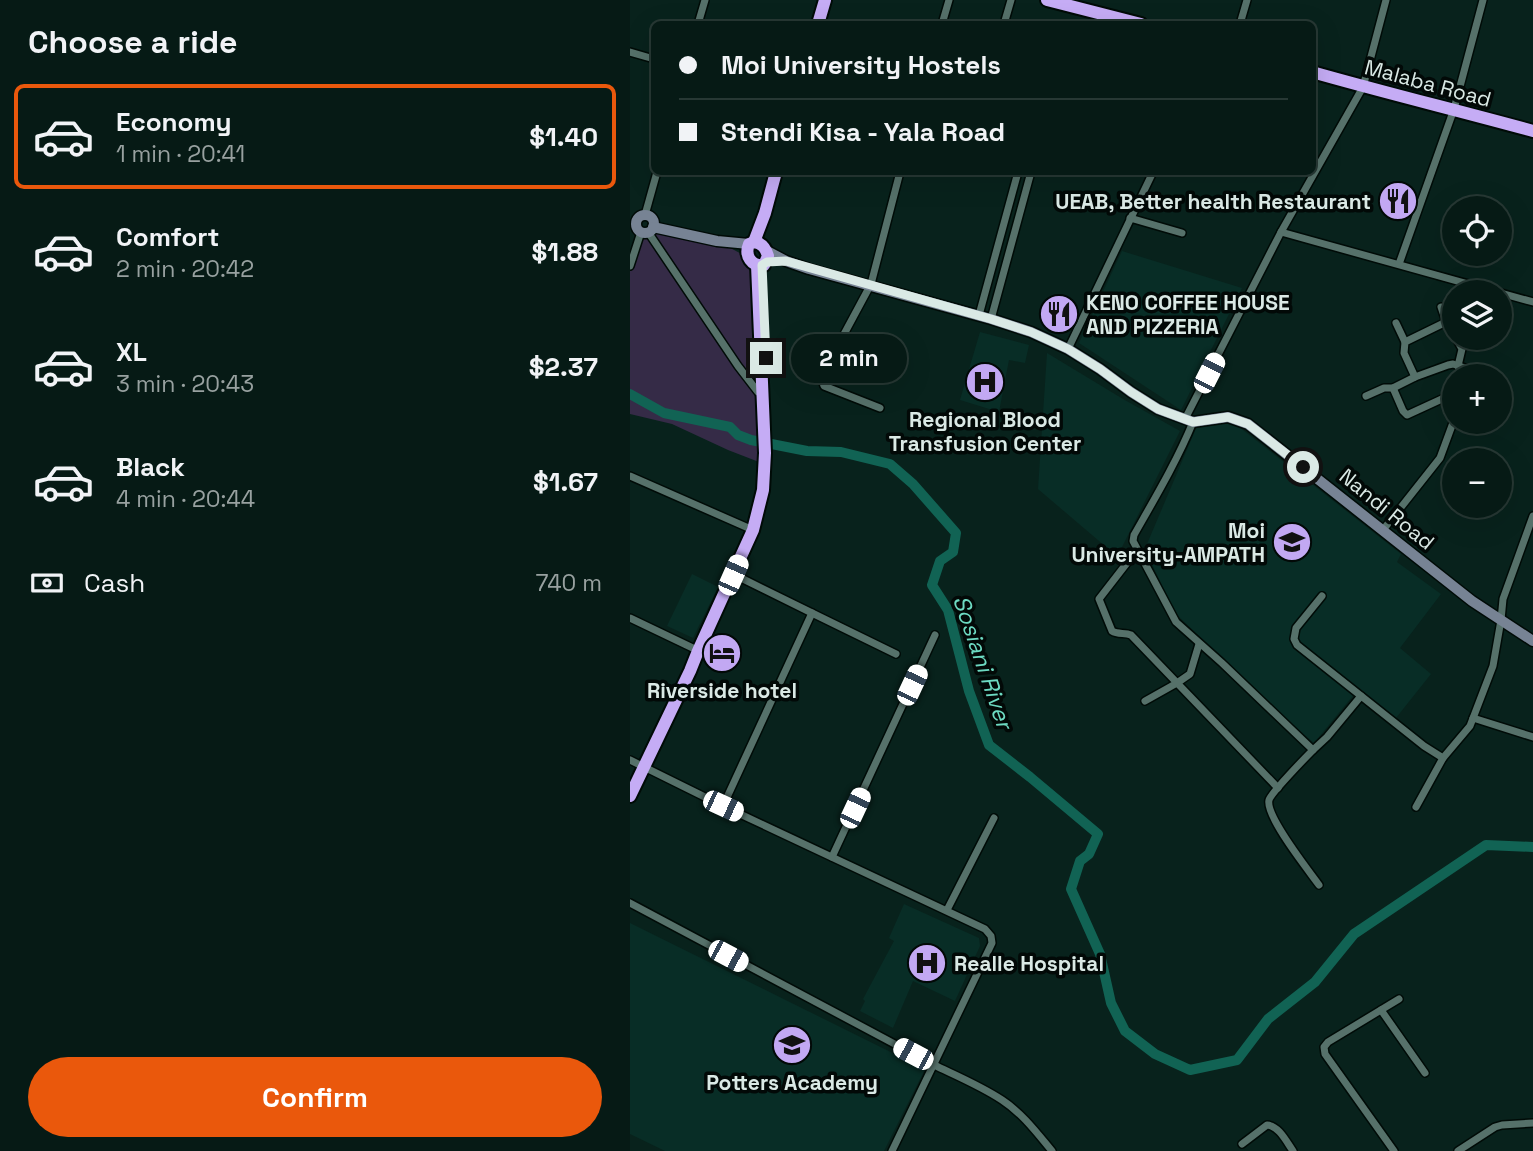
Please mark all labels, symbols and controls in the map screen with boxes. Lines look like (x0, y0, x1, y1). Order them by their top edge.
text: Choose a ride (28, 22, 238, 62)
text: Moi University Hostels (721, 48, 1001, 82)
street label: Malaba Road (1362, 53, 1494, 113)
icon: car (32, 105, 95, 168)
text: Economy (116, 105, 232, 139)
text: Stendi Kisa - Yala Road (721, 115, 1005, 149)
text: $1.40 (529, 120, 598, 154)
text: 1 min · 20:41 (116, 139, 245, 169)
restaurant icon: UEAB, Better health Restaurant (1377, 180, 1419, 222)
place label: UEAB, Better health Restaurant (1055, 188, 1371, 215)
map controls (1442, 196, 1512, 518)
button: locate (1442, 196, 1512, 266)
icon: car (32, 220, 95, 283)
text: Comfort (116, 220, 219, 254)
text: $1.88 (532, 235, 598, 269)
text: 2 min · 20:42 (116, 254, 254, 284)
button: layers (1442, 280, 1512, 350)
place label: KENO COFFEE HOUSE AND PIZZERIA (1086, 289, 1290, 340)
restaurant icon: KENO COFFEE HOUSE AND PIZZERIA (1038, 293, 1080, 335)
callout: 2 min (790, 334, 906, 382)
icon: car (32, 335, 95, 398)
text: XL (116, 335, 147, 369)
route end (750, 342, 782, 374)
text: 2 min (819, 343, 879, 373)
text: $2.37 (529, 350, 598, 384)
car (1191, 350, 1228, 396)
hospital icon: Regional Blood Transfusion Center (964, 361, 1006, 403)
button: + (1442, 364, 1512, 434)
text: 3 min · 20:43 (116, 369, 254, 399)
place label: Regional Blood Transfusion Center (889, 406, 1081, 457)
button: − (1442, 448, 1512, 518)
icon: car (32, 450, 95, 513)
text: Black (116, 450, 185, 484)
route start (1287, 451, 1319, 483)
street label: Nandi Road (1334, 462, 1440, 556)
text: $1.67 (533, 465, 598, 499)
text: 4 min · 20:44 (116, 484, 255, 514)
place label: Moi University-AMPATH (1071, 517, 1265, 568)
school or university icon: Moi University-AMPATH (1271, 521, 1313, 563)
car (715, 552, 752, 598)
icon: cash (28, 564, 66, 602)
text: Cash (84, 566, 145, 600)
text: 740 m (536, 568, 602, 598)
water label: Sosiani River (946, 591, 1021, 735)
hotel icon: Riverside hotel (701, 632, 743, 674)
car (894, 662, 931, 708)
place label: Riverside hotel (647, 677, 797, 704)
car (837, 785, 874, 831)
car (700, 788, 747, 824)
car (705, 937, 752, 975)
hospital icon: Realle Hospital (906, 942, 948, 984)
place label: Realle Hospital (954, 950, 1104, 977)
school or university icon: Potters Academy (771, 1024, 813, 1066)
car (890, 1035, 937, 1073)
button: Confirm (28, 1057, 602, 1137)
place label: Potters Academy (706, 1069, 878, 1096)

